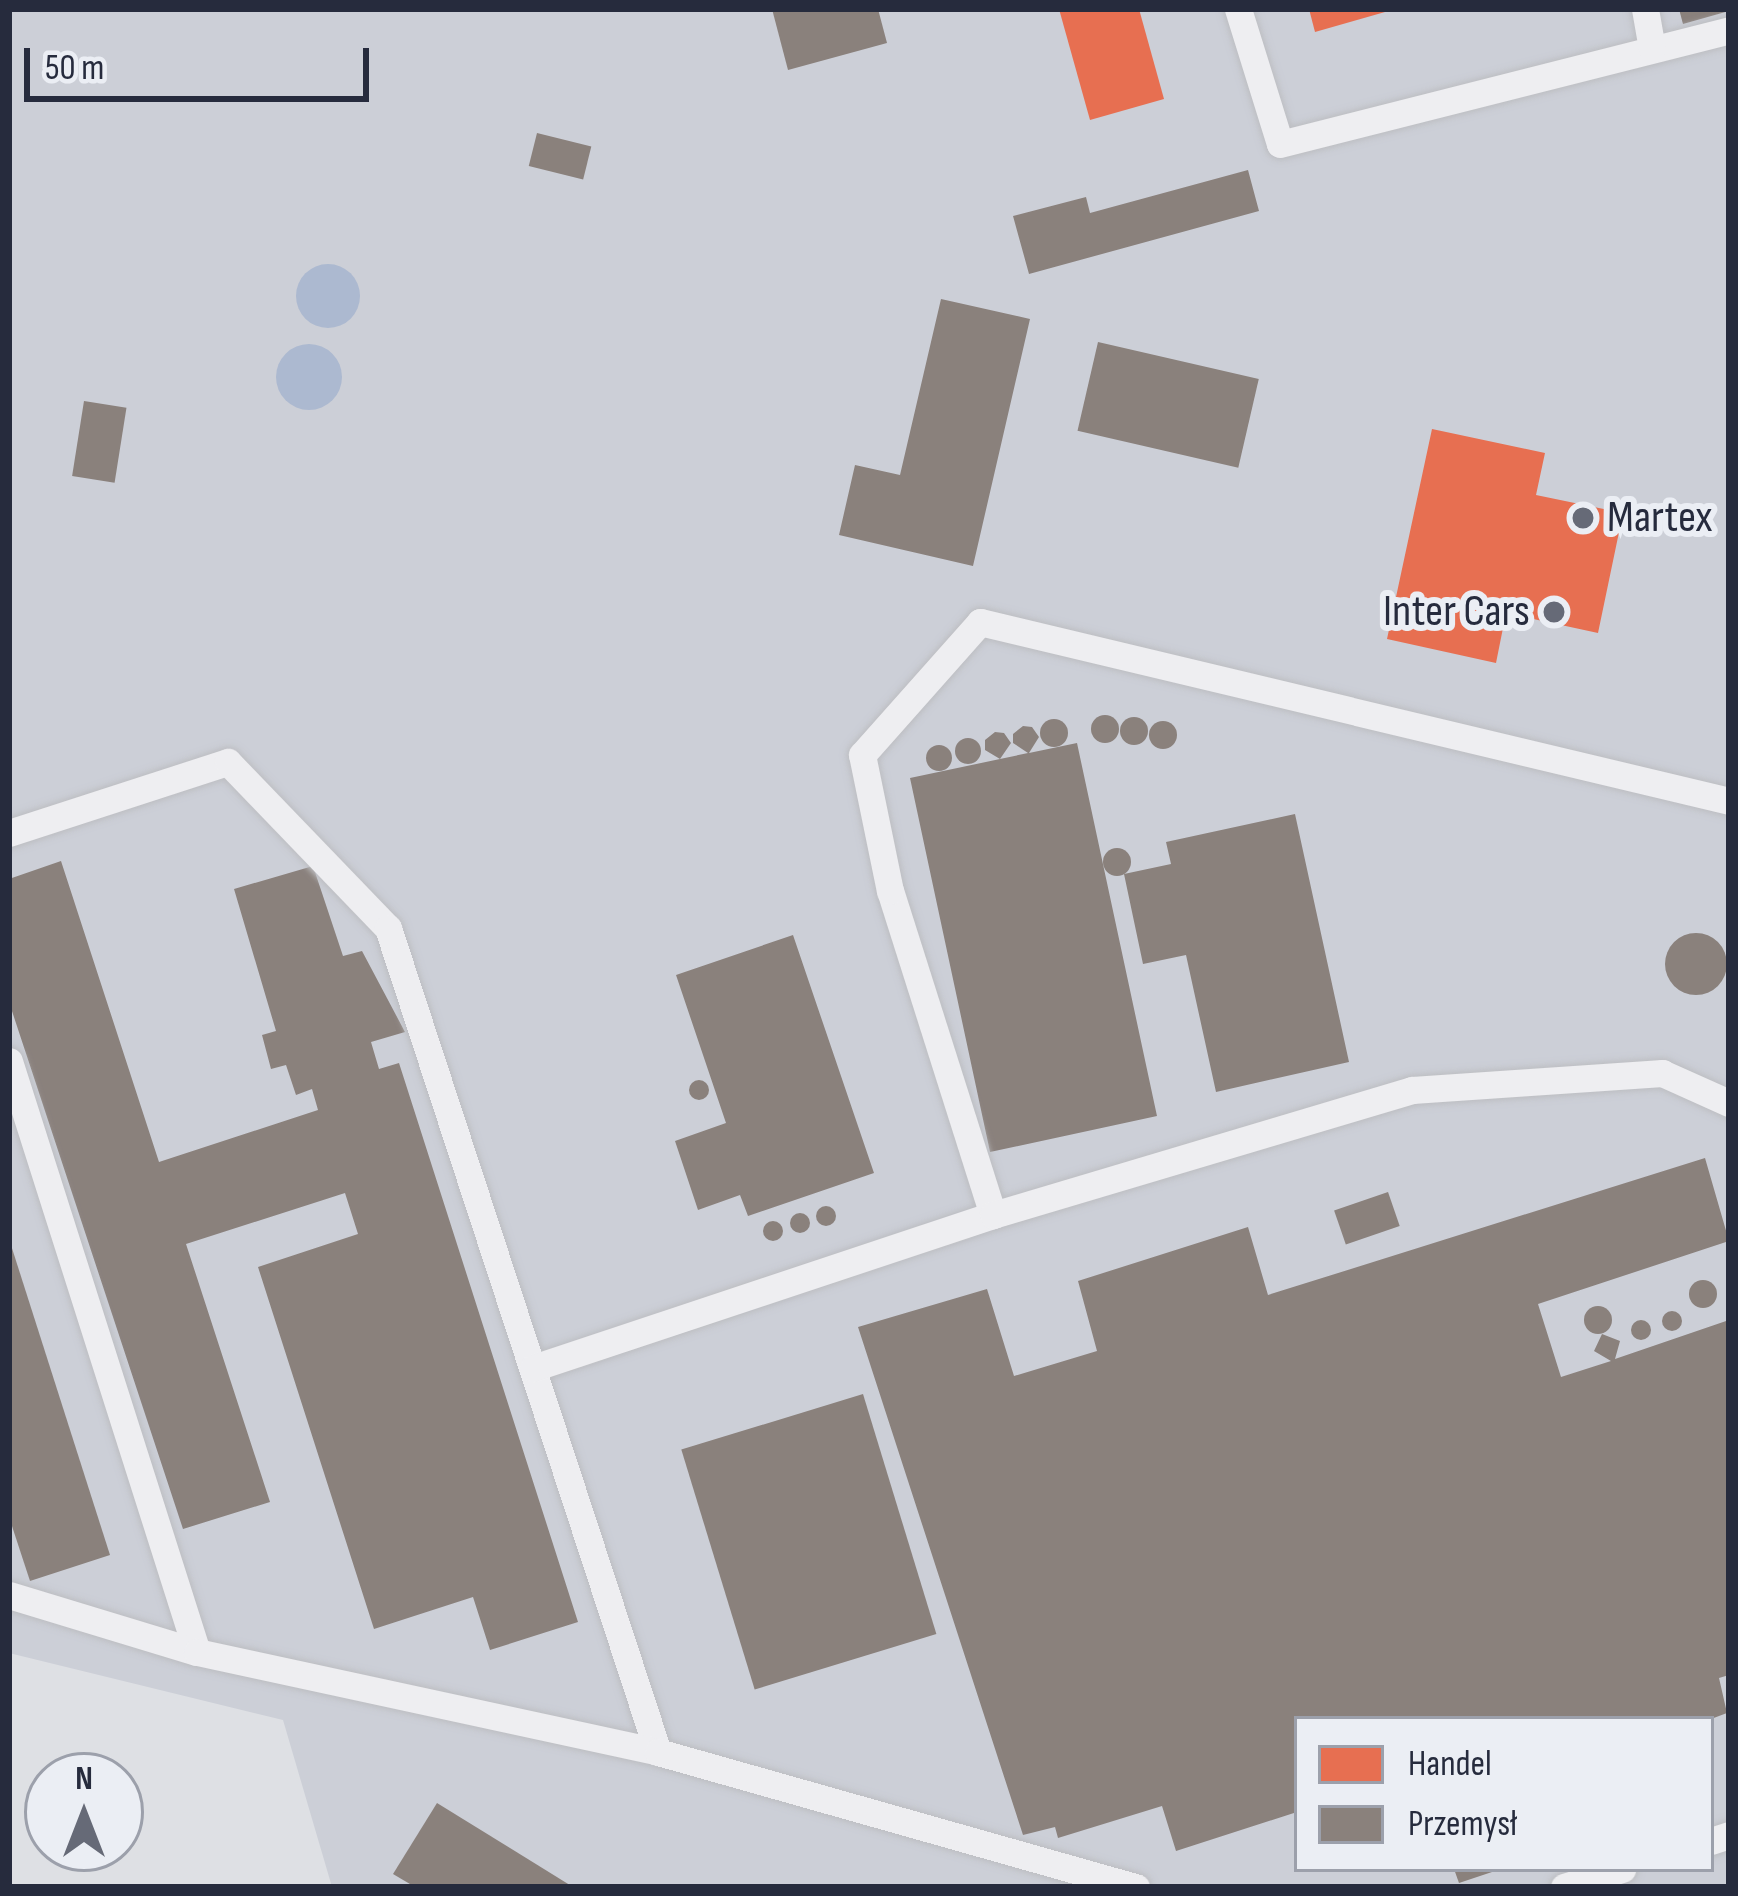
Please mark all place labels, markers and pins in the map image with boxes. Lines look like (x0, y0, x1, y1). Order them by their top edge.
place label: Martex (1607, 491, 1712, 545)
marker: Martex (1570, 505, 1596, 531)
place label: Inter Cars (1383, 585, 1530, 639)
marker: Inter Cars (1541, 599, 1567, 625)

